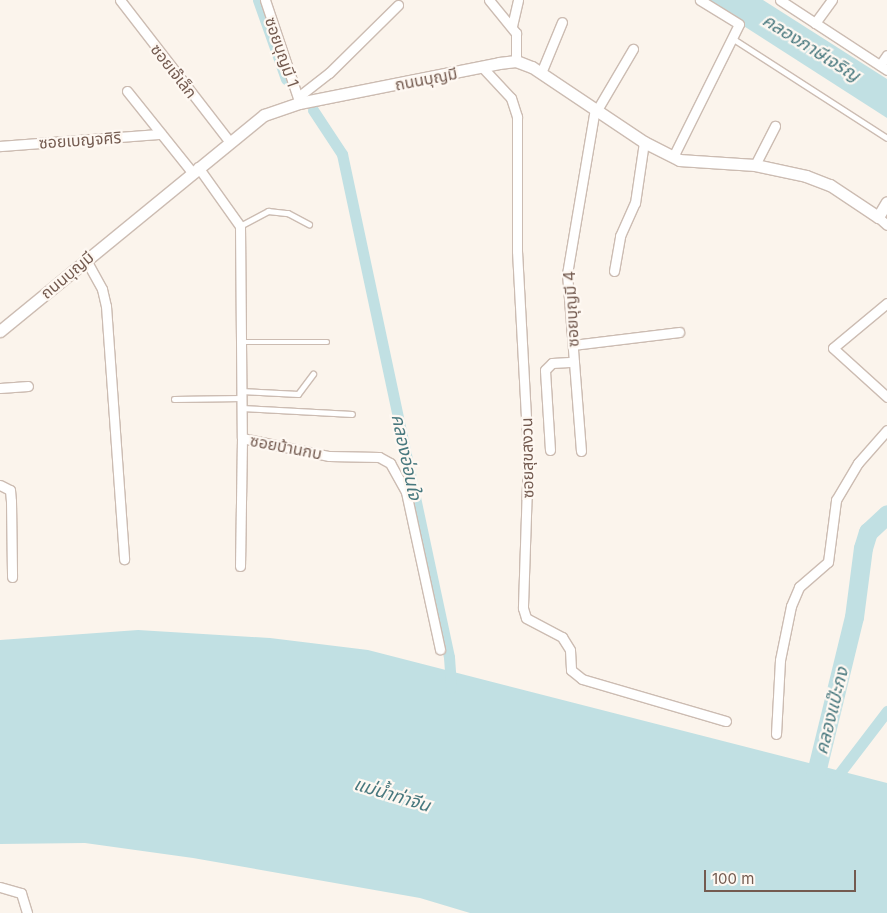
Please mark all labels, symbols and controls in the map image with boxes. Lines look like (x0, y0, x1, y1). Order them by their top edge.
water label: คลองภาษีเจริญ (758, 10, 864, 86)
street label: ซอยบุญมี 1 (261, 15, 303, 89)
street label: ซอยเจ๊เล็ก (147, 40, 201, 102)
street label: ถนนบุญมี (393, 64, 459, 94)
street label: ซอยเบญจศิริ (38, 128, 122, 152)
street label: ถนนบุญมี (37, 247, 97, 303)
street label: ซอยบุญมี 4 (559, 270, 583, 348)
water label: คลองอ่อนใจ (386, 412, 426, 502)
street label: ซอยสุขสงวน (517, 417, 537, 499)
street label: ซอยบ้านกบ (248, 431, 324, 463)
water label: คลองแป๊ะกง (811, 665, 853, 757)
water label: แม่น้ำท่าจีน (351, 773, 433, 817)
scale bar (707, 860, 860, 892)
text: 100 m (712, 869, 754, 888)

